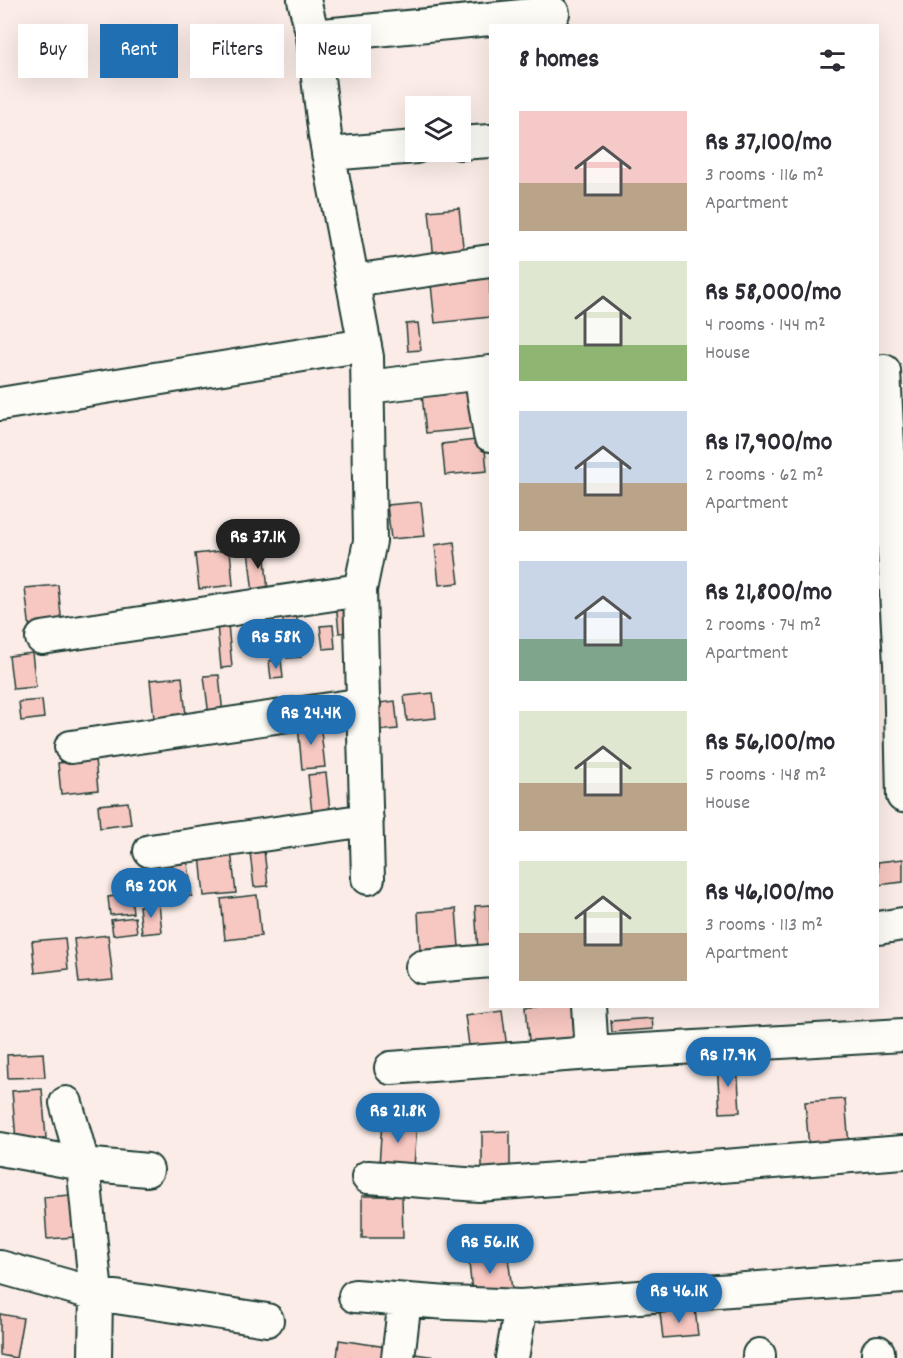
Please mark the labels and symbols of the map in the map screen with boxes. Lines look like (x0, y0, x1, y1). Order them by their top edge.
pin: Rs 37.1K (196, 519, 320, 570)
pin: Rs 58K (227, 619, 325, 670)
pin: Rs 24.4K (249, 695, 373, 746)
pin: Rs 20K (102, 868, 200, 919)
pin: Rs 17.9K (666, 1037, 790, 1088)
pin: Rs 21.8K (336, 1093, 460, 1144)
pin: Rs 56.1K (428, 1224, 552, 1275)
pin: Rs 46.1K (617, 1273, 741, 1324)

